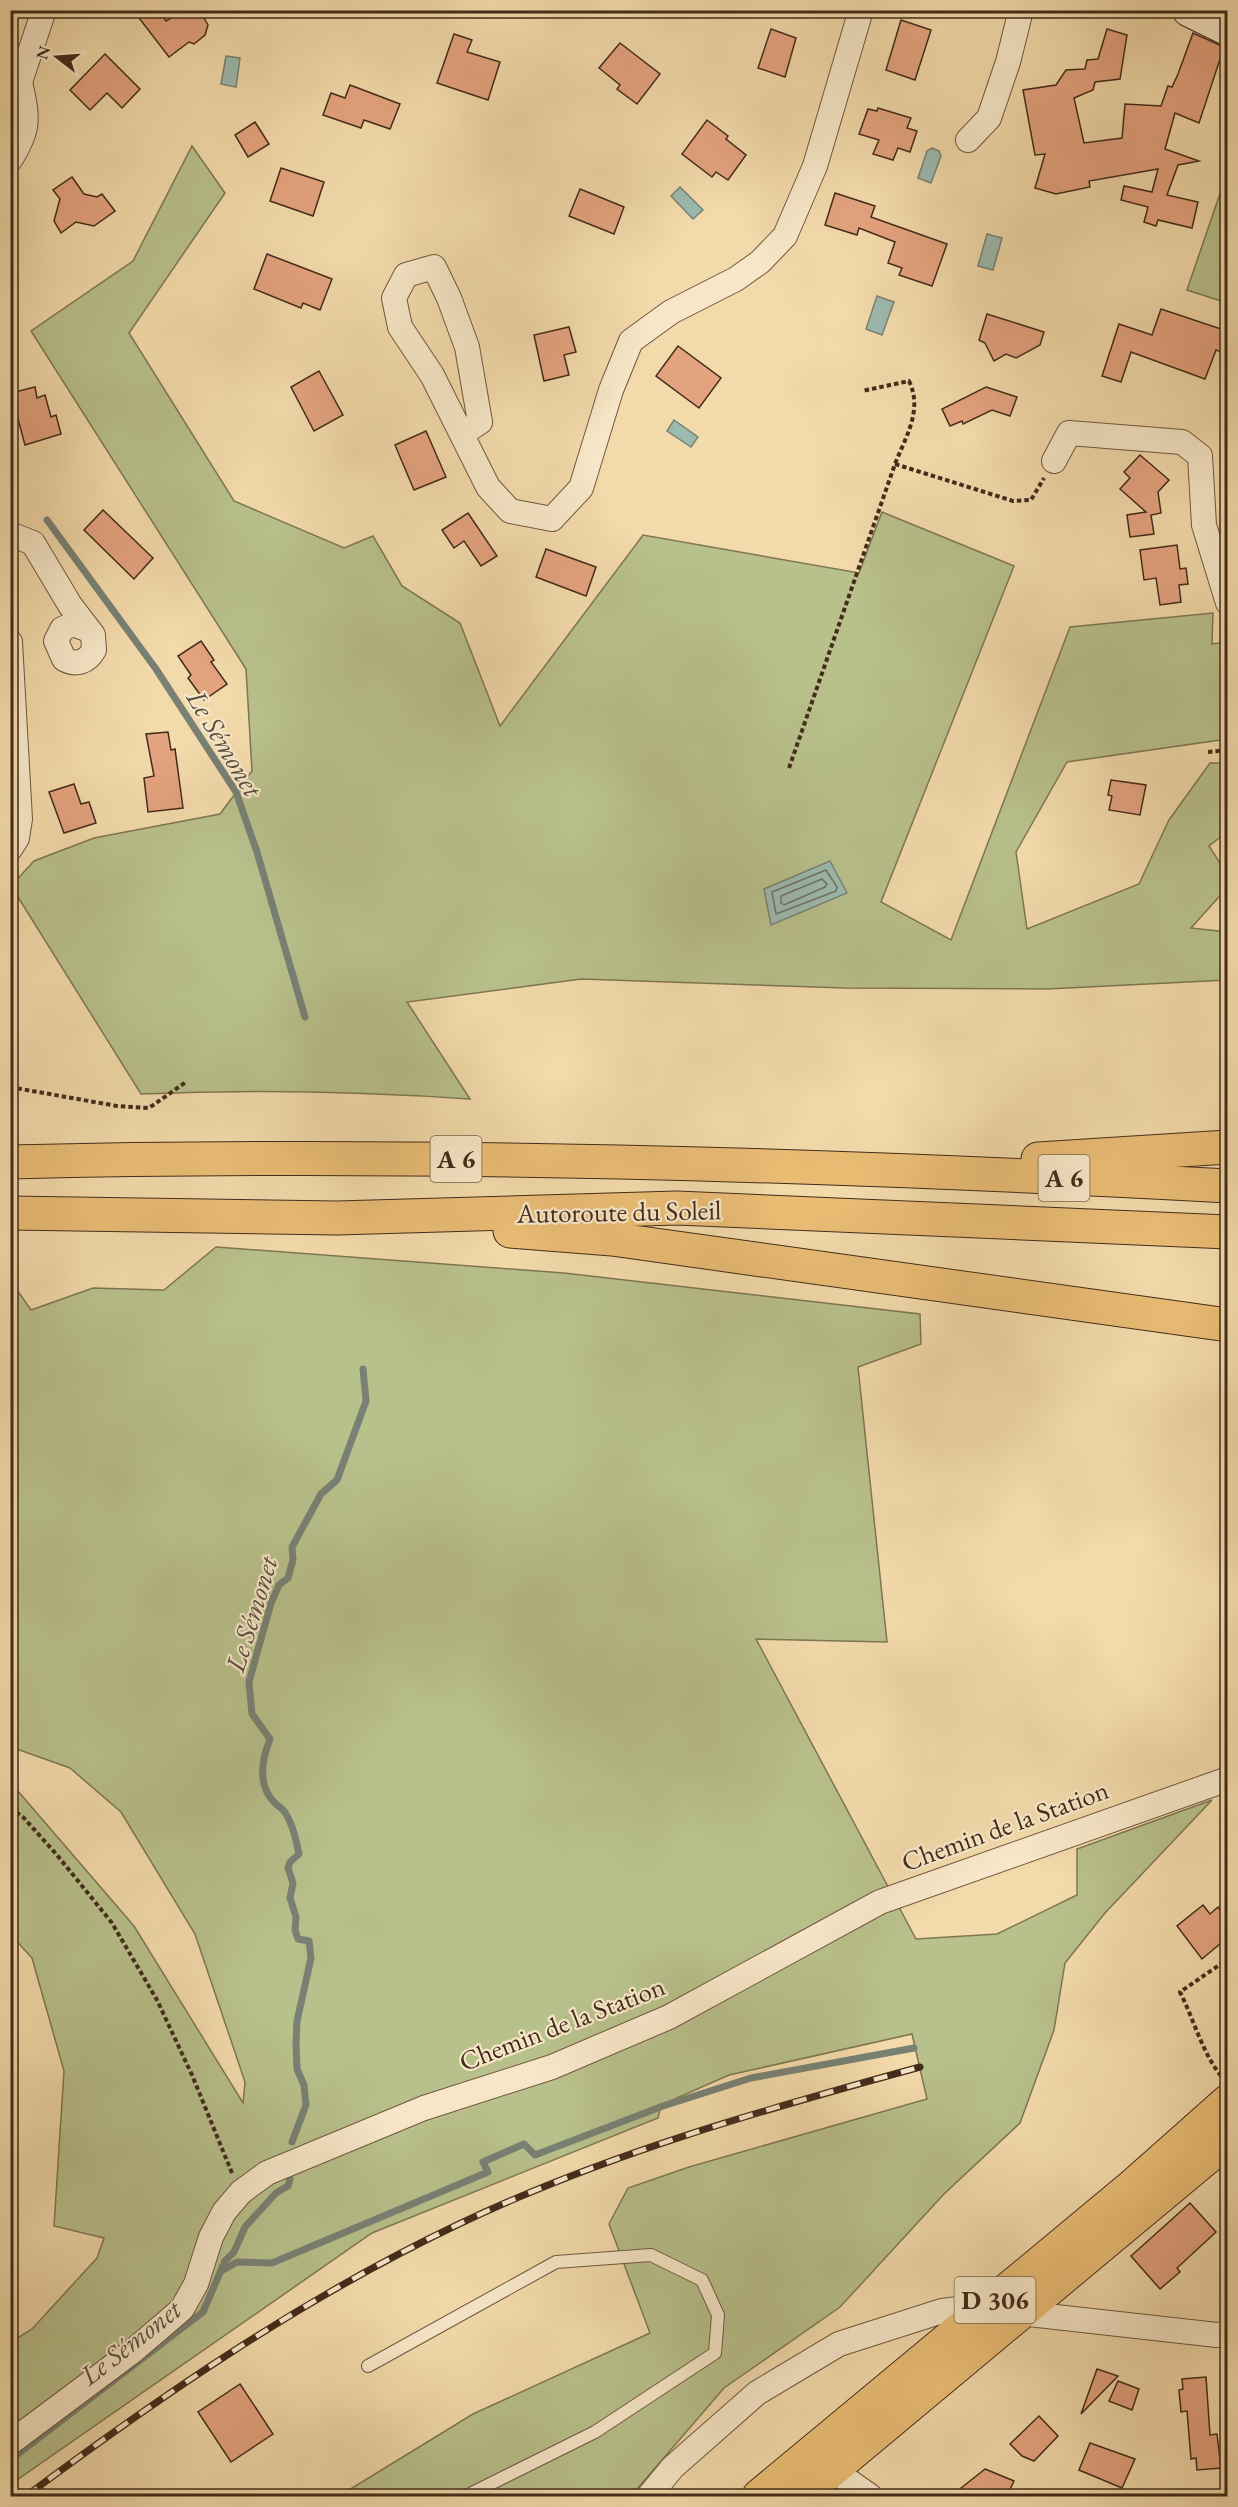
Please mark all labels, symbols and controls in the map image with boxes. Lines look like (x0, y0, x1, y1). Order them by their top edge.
north arrow (27, 27, 87, 87)
text: N (31, 43, 55, 62)
water label: Le Sémonet (178, 682, 272, 805)
road number: A 6 (430, 1136, 482, 1182)
road number: A 6 (1038, 1155, 1090, 1201)
street label: Autoroute du Soleil (515, 1192, 722, 1231)
water label: Le Sémonet (216, 1550, 286, 1677)
street label: Chemin de la Station (897, 1772, 1113, 1879)
street label: Chemin de la Station (454, 1968, 670, 2079)
road number: D 306 (954, 2277, 1036, 2323)
water label: Le Sémonet (71, 2290, 190, 2394)

